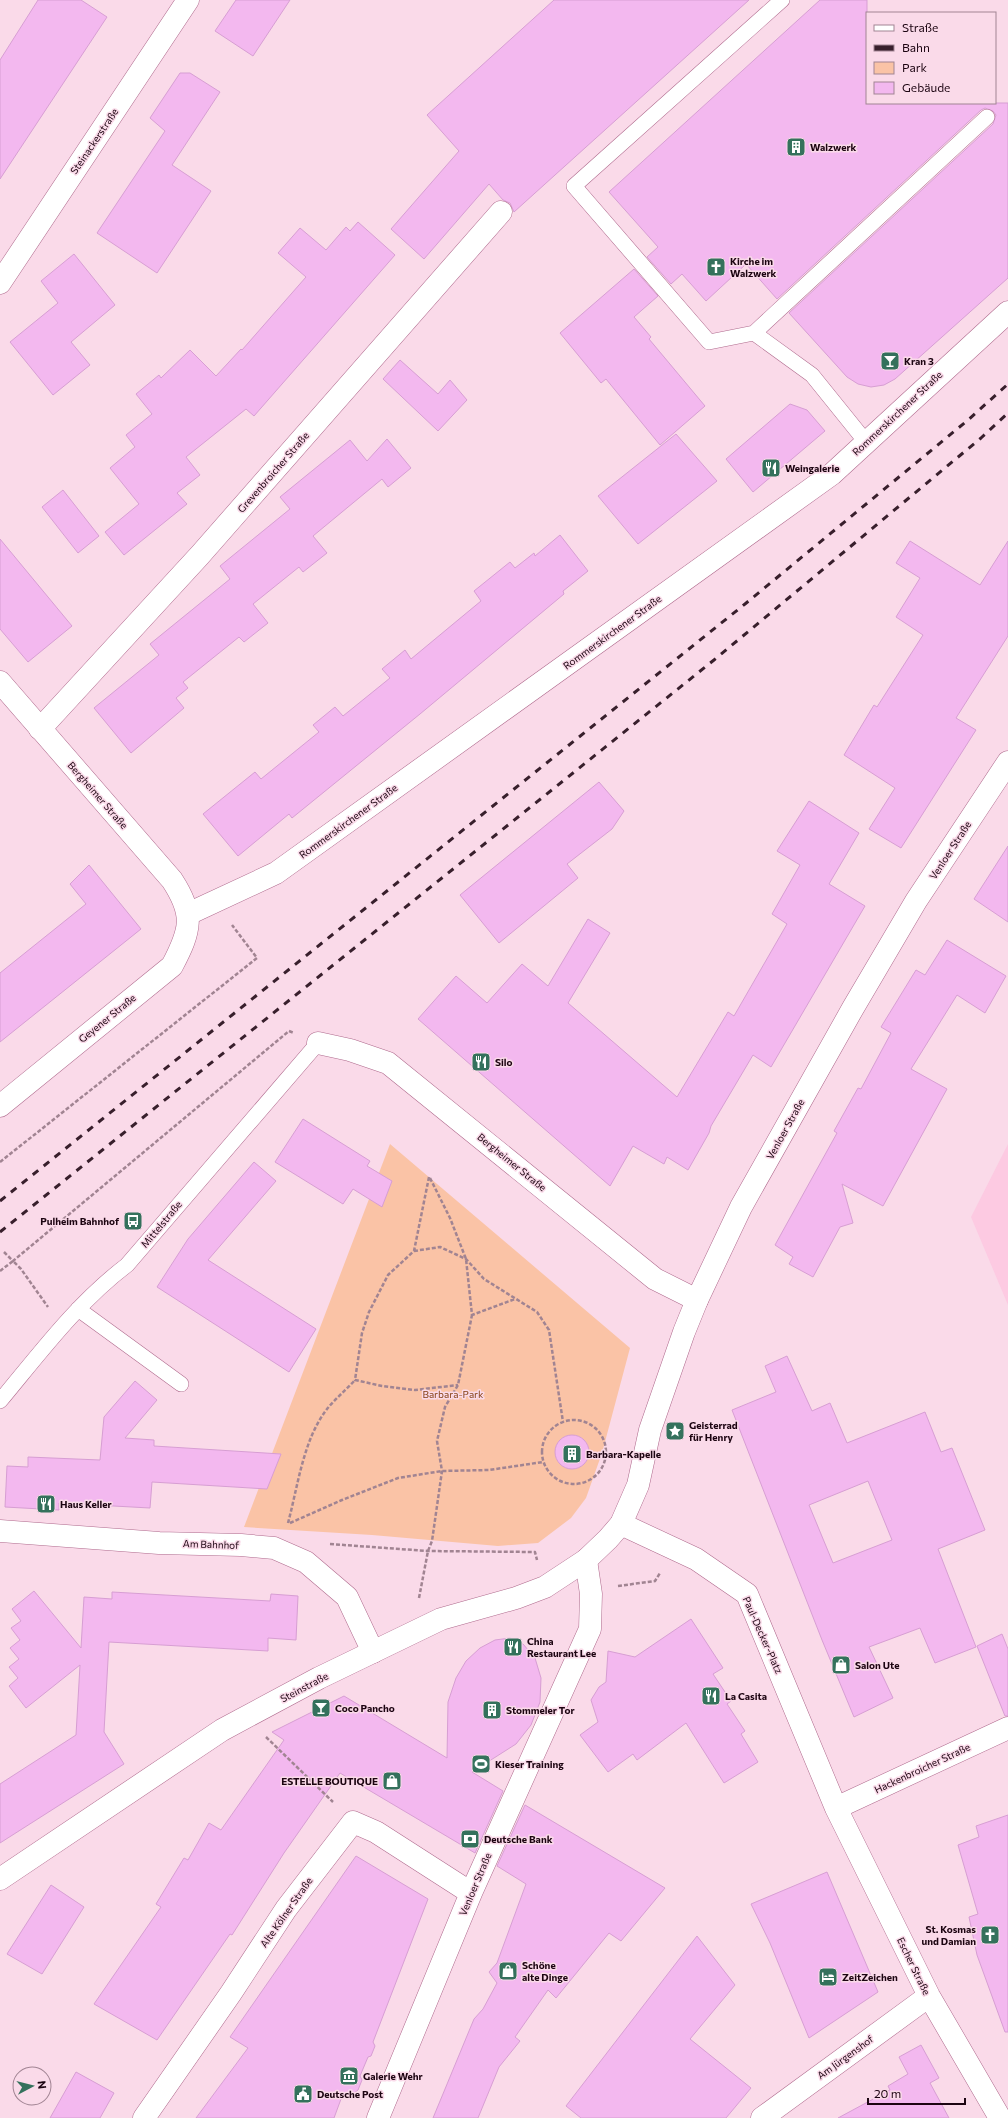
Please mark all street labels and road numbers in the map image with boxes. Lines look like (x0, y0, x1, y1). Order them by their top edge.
street label: Steinackerstraße (68, 106, 120, 176)
street label: Rommerskirchener Straße (850, 368, 944, 458)
street label: Grevenbroicher Straße (235, 429, 311, 515)
street label: Rommerskirchener Straße (561, 592, 663, 672)
street label: Bergheimer Straße (66, 759, 130, 831)
street label: Rommerskirchener Straße (297, 781, 399, 861)
street label: Venloer Straße (927, 819, 973, 881)
street label: Geyener Straße (76, 991, 138, 1045)
street label: Venloer Straße (763, 1097, 807, 1161)
street label: Bergheimer Straße (475, 1131, 549, 1193)
street label: Mittelstraße (138, 1198, 184, 1250)
street label: Am Bahnhof (183, 1537, 239, 1551)
street label: Paul-Decker-Platz (741, 1595, 785, 1675)
street label: Steinstraße (278, 1669, 330, 1705)
street label: Hackenbroicher Straße (872, 1741, 972, 1795)
street label: Venloer Straße (456, 1851, 494, 1917)
street label: Alte Kölner Straße (257, 1875, 315, 1949)
street label: Escher Straße (895, 1935, 933, 1997)
street label: Am Jürgenshof (815, 2033, 875, 2081)

